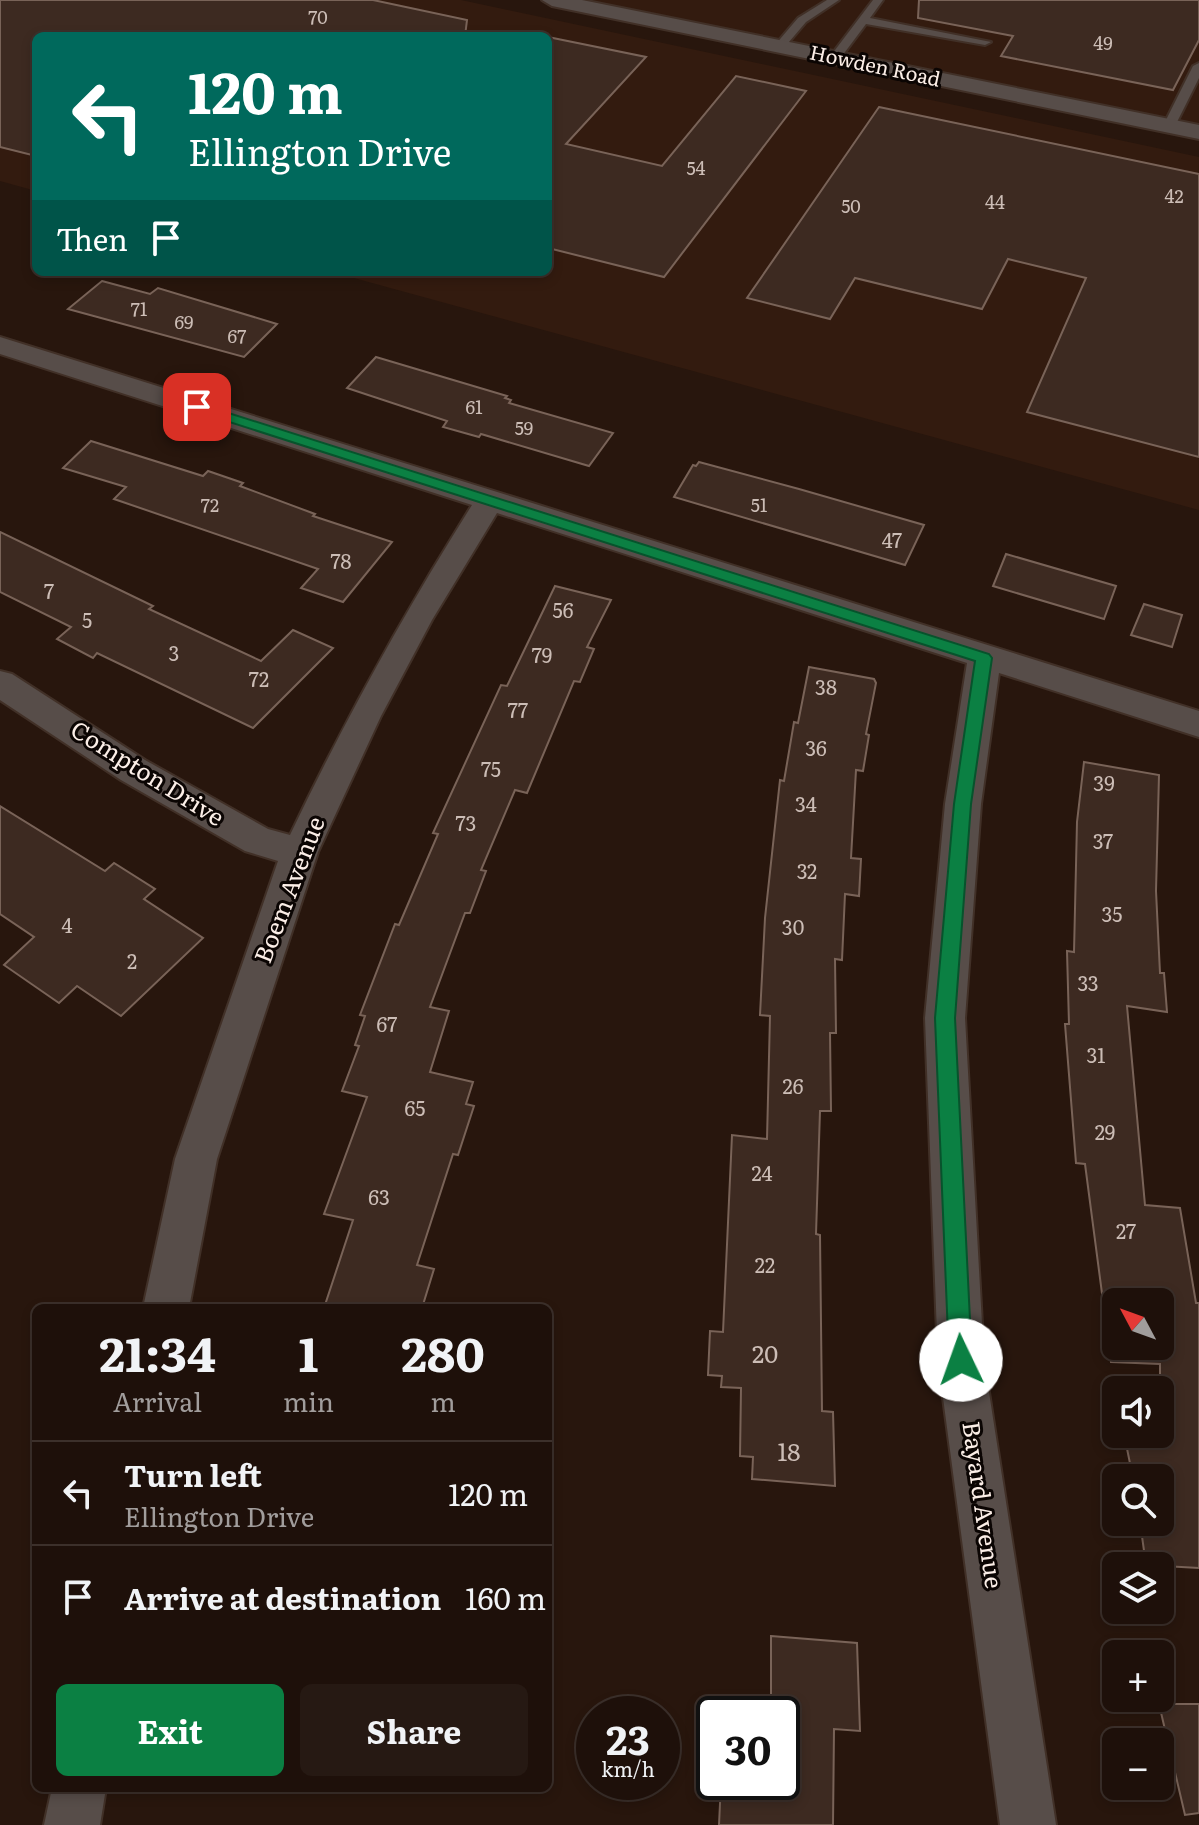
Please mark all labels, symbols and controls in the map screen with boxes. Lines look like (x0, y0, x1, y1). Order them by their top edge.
house number: 70 (308, 3, 328, 30)
house number: 49 (1093, 29, 1113, 56)
street label: Howden Road (807, 36, 944, 93)
text: 120 m (188, 48, 343, 131)
icon: left (56, 64, 160, 168)
text: Ellington Drive (188, 124, 451, 177)
house number: 54 (686, 154, 706, 181)
house number: 42 (1164, 182, 1184, 209)
house number: 44 (985, 188, 1005, 215)
house number: 50 (841, 192, 861, 219)
text: Then (56, 216, 128, 260)
icon: arrive (144, 216, 188, 260)
house number: 71 (131, 295, 147, 322)
house number: 69 (174, 308, 194, 335)
house number: 67 (228, 322, 246, 349)
pin (163, 373, 231, 441)
icon: arrive (175, 385, 219, 429)
house number: 61 (466, 393, 483, 420)
house number: 59 (515, 414, 533, 441)
house number: 72 (201, 491, 219, 518)
house number: 51 (751, 491, 767, 518)
house number: 47 (882, 524, 902, 554)
house number: 78 (330, 545, 352, 575)
house number: 7 (44, 575, 54, 605)
house number: 56 (553, 594, 574, 624)
house number: 5 (82, 604, 92, 634)
house number: 3 (169, 637, 179, 667)
house number: 79 (532, 639, 552, 669)
house number: 72 (249, 663, 269, 693)
house number: 38 (815, 671, 837, 701)
house number: 77 (508, 694, 528, 724)
street label: Compton Drive (65, 711, 232, 833)
house number: 36 (805, 732, 827, 762)
house number: 75 (481, 753, 501, 783)
house number: 39 (1093, 767, 1115, 797)
house number: 34 (795, 788, 817, 818)
house number: 73 (456, 807, 476, 837)
street label: Boem Avenue (244, 811, 332, 967)
house number: 37 (1093, 825, 1113, 855)
house number: 32 (797, 855, 817, 885)
house number: 35 (1102, 898, 1122, 928)
house number: 4 (61, 909, 73, 939)
house number: 30 (782, 911, 804, 941)
house number: 2 (127, 945, 137, 975)
house number: 33 (1077, 967, 1099, 997)
house number: 67 (377, 1008, 397, 1038)
house number: 31 (1087, 1039, 1105, 1069)
house number: 26 (783, 1070, 804, 1100)
house number: 65 (405, 1092, 425, 1122)
house number: 29 (1095, 1116, 1115, 1146)
house number: 24 (751, 1157, 773, 1187)
house number: 63 (368, 1181, 390, 1211)
house number: 27 (1116, 1215, 1136, 1245)
house number: 22 (755, 1249, 775, 1279)
north arrow (1102, 1288, 1174, 1360)
map controls (1102, 1288, 1174, 1800)
text: 21:34 (99, 1316, 216, 1387)
text: 1 (299, 1316, 318, 1387)
text: 280 (401, 1316, 485, 1387)
position arrow (919, 1318, 1003, 1402)
house number: 20 (752, 1335, 778, 1370)
button: sound (1102, 1376, 1174, 1448)
text: Arrival (113, 1381, 202, 1420)
text: min (283, 1381, 334, 1420)
text: m (430, 1381, 456, 1420)
street label: Bayard Avenue (955, 1419, 1014, 1591)
house number: 18 (778, 1433, 801, 1468)
text: Turn left (124, 1452, 262, 1496)
button: search (1102, 1464, 1174, 1536)
icon: left (56, 1471, 100, 1515)
text: 120 m (448, 1471, 528, 1515)
text: Ellington Drive (124, 1496, 314, 1535)
button: layers (1102, 1552, 1174, 1624)
icon: arrive (56, 1575, 100, 1619)
text: Arrive at destination (124, 1575, 441, 1619)
text: 160 m (465, 1575, 546, 1619)
button: + (1102, 1640, 1174, 1712)
button: Exit (56, 1684, 284, 1776)
button: Share (300, 1684, 528, 1776)
speed limit sign: 30 (696, 1696, 800, 1800)
text: 23 (606, 1708, 650, 1767)
button: − (1102, 1728, 1174, 1800)
text: km/h (601, 1753, 655, 1783)

